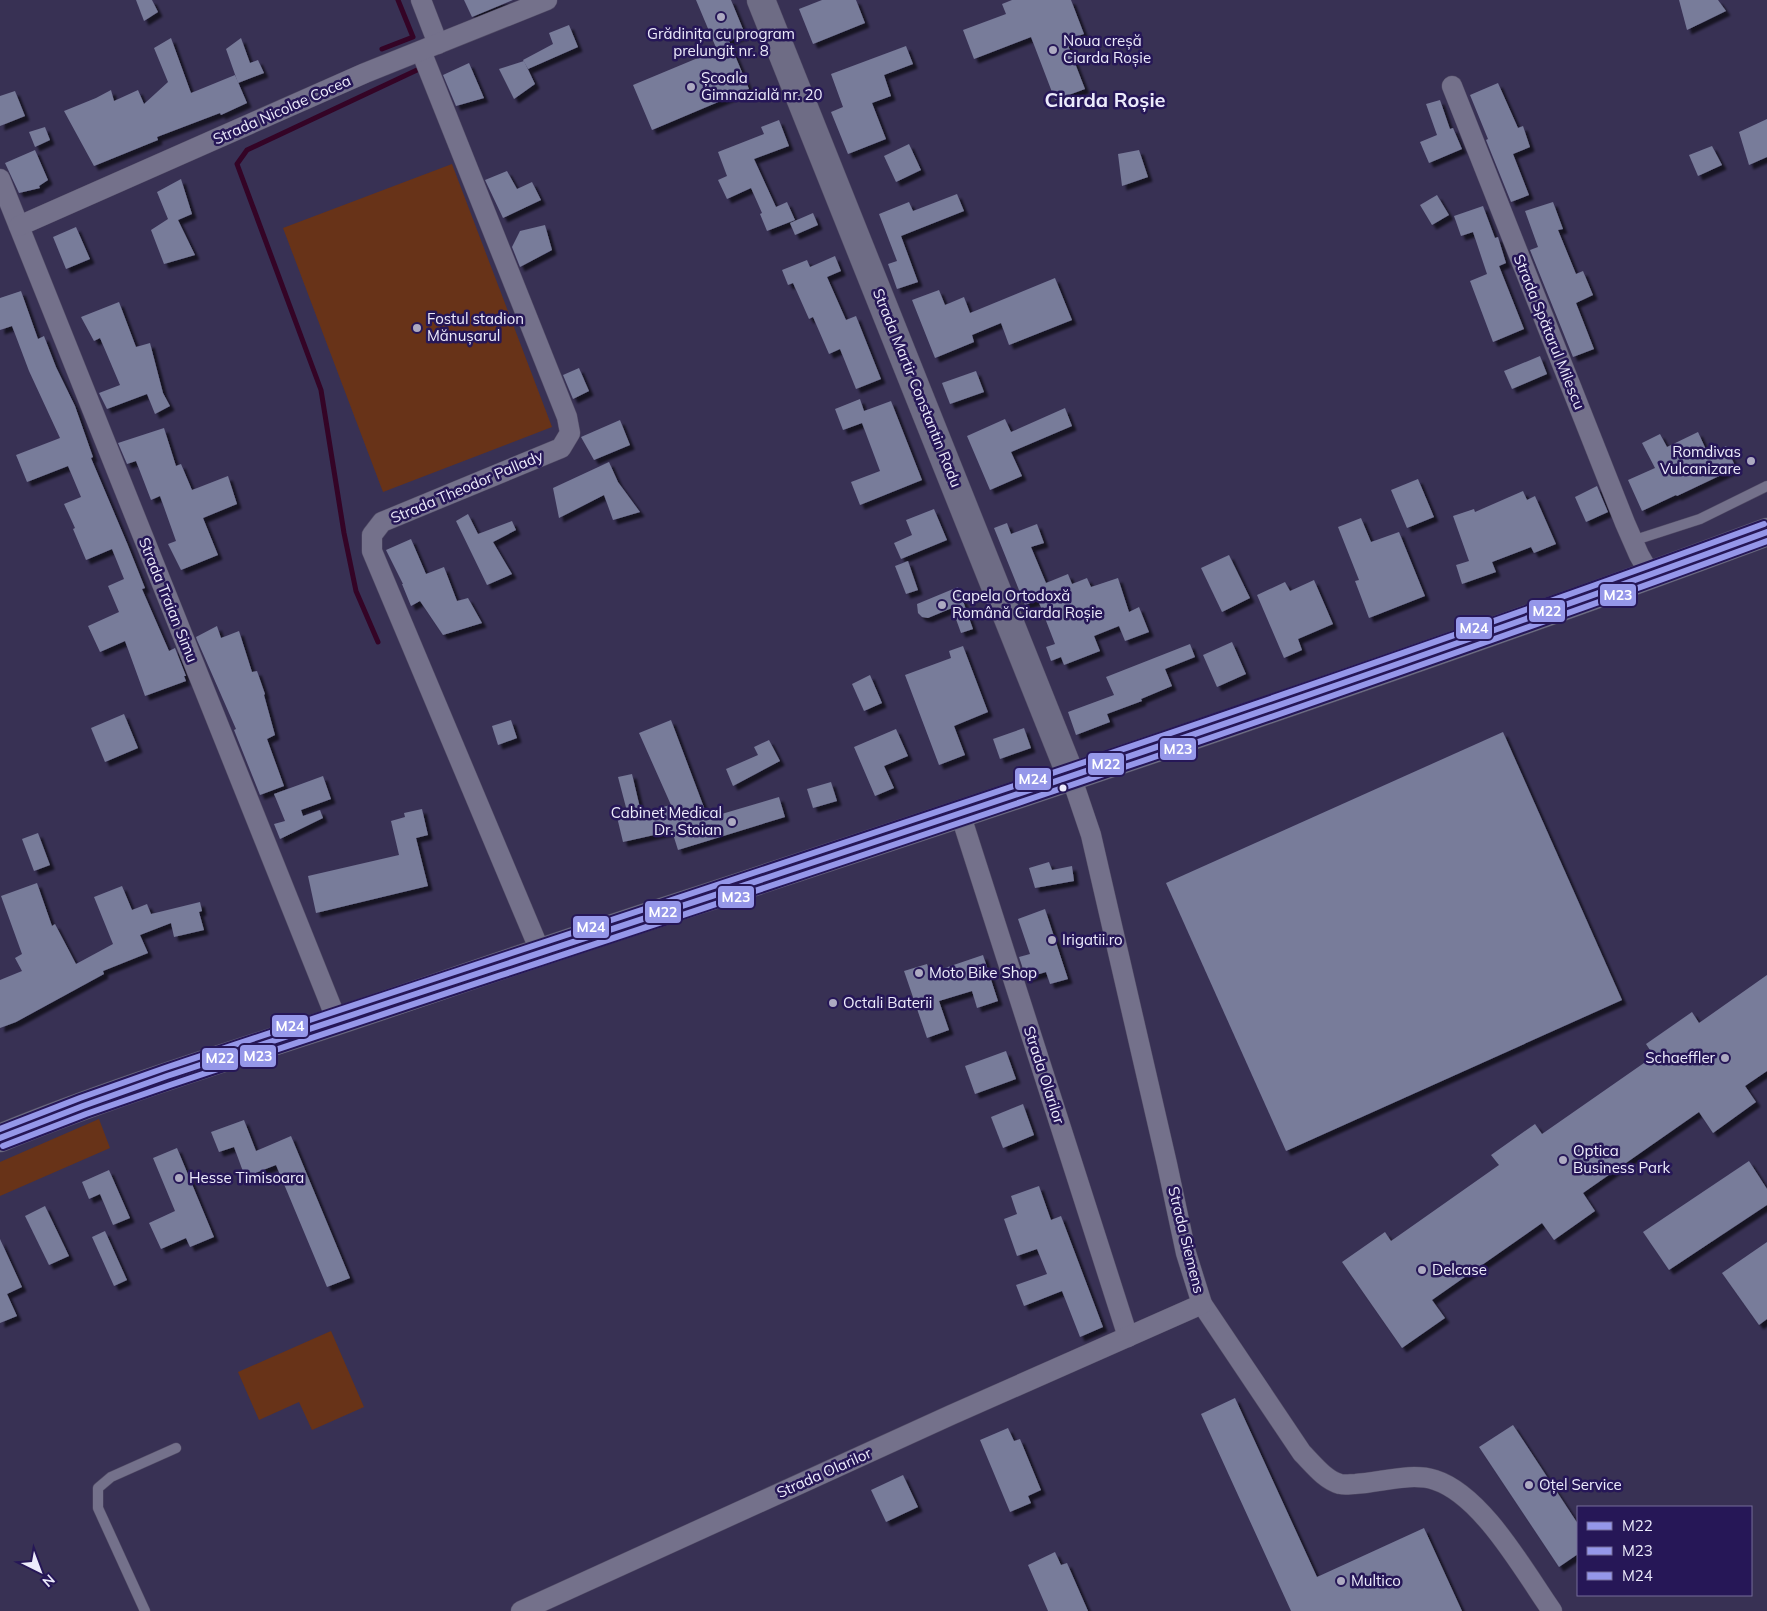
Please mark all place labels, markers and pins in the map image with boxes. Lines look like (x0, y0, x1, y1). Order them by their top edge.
marker: Grădinița cu program prelungit nr. 8 (715, 11, 727, 23)
place label: Grădinița cu program prelungit nr. 8 (647, 24, 795, 60)
place label: Noua creșă Ciarda Roșie (1063, 31, 1151, 67)
marker: Noua creșă Ciarda Roșie (1047, 44, 1059, 56)
place label: Școala Gimnazială nr. 20 (701, 68, 823, 104)
marker: Școala Gimnazială nr. 20 (685, 81, 697, 93)
place label: Fostul stadion Mănușarul (427, 309, 524, 345)
marker: Fostul stadion Mănușarul (411, 322, 423, 334)
place label: Romdivas Vulcanizare (1660, 442, 1741, 478)
marker: Romdivas Vulcanizare (1745, 455, 1757, 467)
place label: Capela Ortodoxă Română Ciarda Roșie (952, 586, 1103, 622)
marker: Capela Ortodoxă Română Ciarda Roșie (936, 599, 948, 611)
unlabelled marker (1058, 783, 1068, 793)
place label: Cabinet Medical Dr. Stoian (611, 803, 722, 839)
marker: Cabinet Medical Dr. Stoian (726, 816, 738, 828)
place label: Irigatii.ro (1062, 930, 1123, 949)
marker: Irigatii.ro (1046, 934, 1058, 946)
place label: Moto Bike Shop (929, 963, 1037, 982)
marker: Moto Bike Shop (913, 967, 925, 979)
place label: Octali Baterii (843, 993, 932, 1012)
marker: Octali Baterii (827, 997, 839, 1009)
place label: Schaeffler (1645, 1048, 1716, 1067)
marker: Schaeffler (1719, 1052, 1731, 1064)
place label: Optica Business Park (1573, 1141, 1670, 1177)
marker: Optica Business Park (1557, 1154, 1569, 1166)
place label: Hesse Timisoara (189, 1168, 304, 1187)
marker: Hesse Timisoara (173, 1172, 185, 1184)
place label: Delcase (1432, 1260, 1487, 1279)
marker: Delcase (1416, 1264, 1428, 1276)
place label: Oțel Service (1539, 1475, 1622, 1494)
marker: Oțel Service (1523, 1479, 1535, 1491)
place label: Multico (1351, 1571, 1401, 1590)
marker: Multico (1335, 1575, 1347, 1587)

